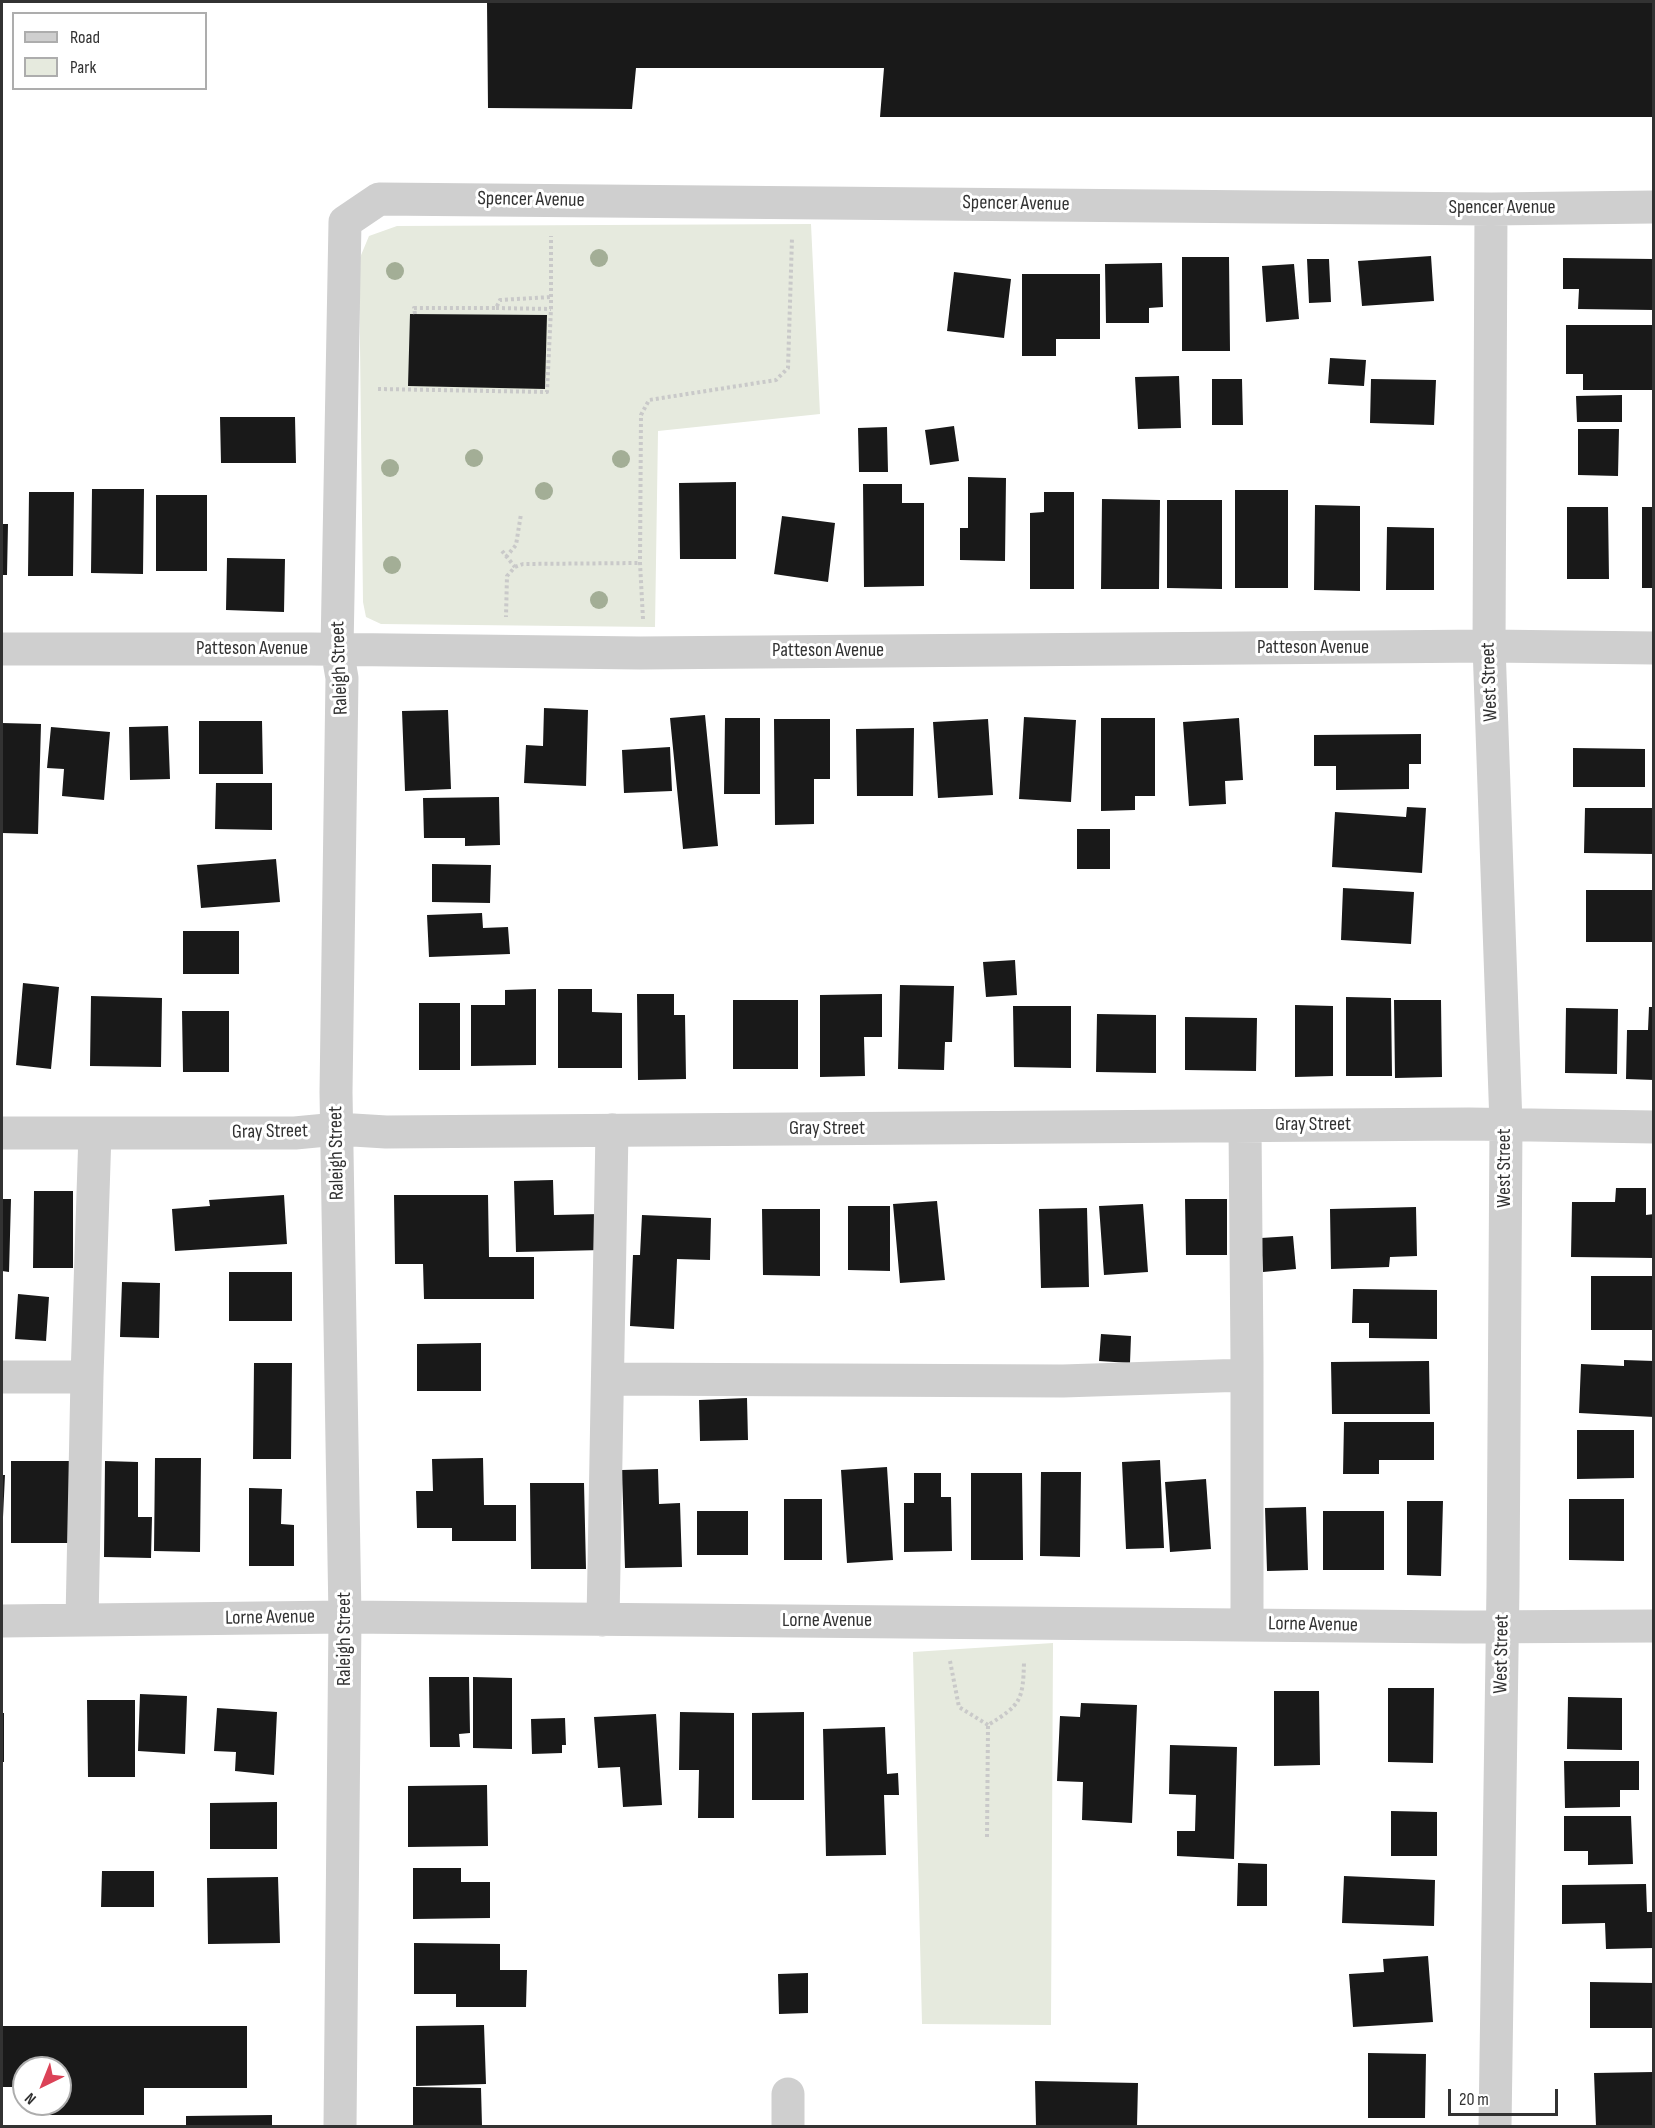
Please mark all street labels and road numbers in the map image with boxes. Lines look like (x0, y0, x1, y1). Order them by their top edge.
street label: Spencer Avenue (477, 187, 585, 213)
street label: Spencer Avenue (962, 191, 1070, 217)
street label: Spencer Avenue (1448, 196, 1556, 220)
street label: Raleigh Street (326, 621, 354, 715)
street label: Patteson Avenue (1257, 636, 1369, 660)
street label: Patteson Avenue (196, 637, 308, 661)
street label: Patteson Avenue (772, 639, 884, 663)
street label: West Street (1477, 642, 1503, 722)
street label: Raleigh Street (324, 1106, 350, 1200)
street label: Gray Street (1275, 1113, 1351, 1137)
street label: Gray Street (789, 1117, 865, 1141)
street label: Gray Street (232, 1119, 308, 1145)
street label: West Street (1493, 1128, 1517, 1208)
street label: Raleigh Street (333, 1592, 357, 1686)
street label: Lorne Avenue (225, 1605, 315, 1631)
street label: Lorne Avenue (782, 1609, 872, 1633)
street label: Lorne Avenue (1268, 1612, 1358, 1638)
street label: West Street (1489, 1614, 1515, 1694)

